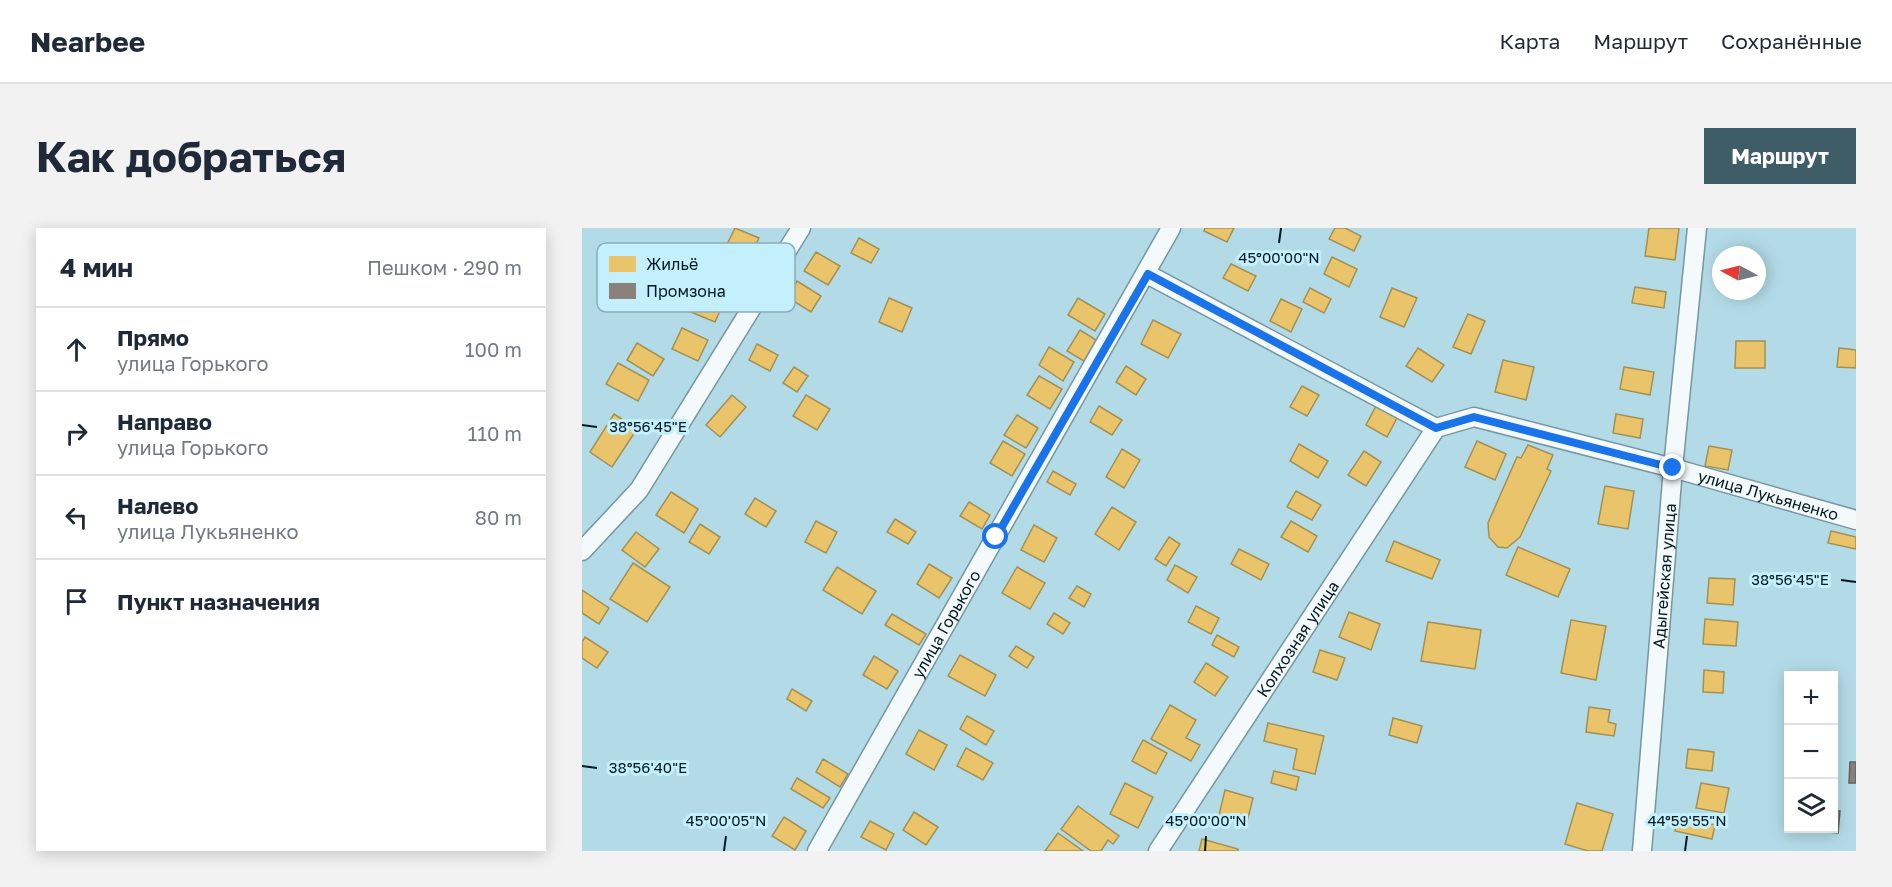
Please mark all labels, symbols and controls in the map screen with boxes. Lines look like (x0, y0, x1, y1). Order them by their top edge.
text: Nearbee (30, 25, 145, 58)
text: Карта (1499, 28, 1560, 54)
text: Маршрут (1593, 28, 1688, 54)
text: Сохранённые (1721, 28, 1862, 54)
button: Маршрут (1704, 128, 1856, 184)
text: Как добраться (36, 131, 346, 181)
legend (597, 243, 795, 312)
north arrow (1712, 246, 1766, 300)
text: 45°00'00"N (1238, 248, 1320, 266)
text: 4 мин (60, 252, 133, 283)
text: Жильё (646, 254, 698, 274)
text: Пешком · 290 m (367, 255, 522, 279)
text: Промзона (646, 281, 726, 301)
text: Прямо (117, 324, 189, 351)
icon: ahead (60, 333, 93, 366)
text: 100 m (465, 337, 522, 361)
text: улица Горького (117, 351, 269, 375)
text: Направо (117, 408, 212, 435)
icon: right (60, 417, 93, 450)
text: 38°56'45"E (609, 417, 687, 435)
text: 110 m (468, 421, 522, 445)
text: улица Горького (117, 435, 269, 459)
route end (1659, 454, 1685, 480)
street label: улица Лукьяненко (1696, 466, 1841, 525)
text: Налево (117, 492, 199, 519)
icon: left (60, 501, 93, 534)
street label: Адыгейская улица (1648, 503, 1680, 649)
text: 80 m (475, 505, 522, 529)
text: улица Лукьяненко (117, 519, 299, 543)
route start (982, 523, 1008, 549)
street label: улица Горького (907, 566, 985, 682)
text: 38°56'45"E (1751, 570, 1829, 588)
street label: Колхозная улица (1252, 577, 1343, 701)
icon: arrive (60, 585, 93, 618)
text: Пункт назначения (117, 588, 320, 615)
map controls (1784, 671, 1838, 833)
button: + (1784, 671, 1838, 725)
button: − (1784, 725, 1838, 779)
text: 38°56'40"E (609, 758, 687, 776)
button: layers (1784, 779, 1838, 833)
text: 45°00'05"N (686, 811, 766, 829)
text: 45°00'00"N (1165, 811, 1247, 829)
text: 44°59'55"N (1647, 811, 1727, 829)

